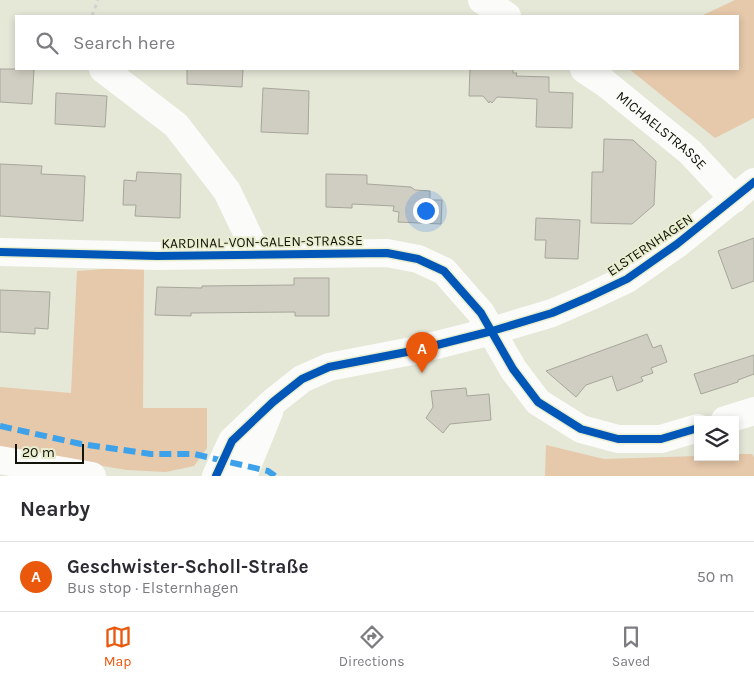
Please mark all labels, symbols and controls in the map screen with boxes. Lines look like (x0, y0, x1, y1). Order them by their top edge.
search box (15, 15, 739, 70)
icon: search (33, 29, 61, 57)
text: Search here (73, 32, 175, 54)
street label: MICHAELSTRASSE (613, 87, 710, 173)
your location (413, 198, 439, 224)
street label: ELSTERNHAGEN (604, 210, 696, 280)
street label: KARDINAL-VON-GALEN-STRASSE (161, 232, 363, 252)
pin: A (406, 332, 438, 373)
map controls (694, 416, 739, 461)
button: layers (694, 416, 739, 461)
scale bar (15, 441, 84, 464)
text: 20 m (22, 444, 55, 461)
text: Nearby (20, 497, 90, 521)
text: Geschwister-Scholl-Straße (67, 556, 309, 578)
text: A (31, 567, 41, 586)
text: 50 m (697, 567, 734, 586)
text: Bus stop · Elsternhagen (67, 578, 239, 597)
tab: Map (104, 623, 132, 670)
tab: Directions (339, 623, 405, 670)
tab: Saved (612, 623, 650, 670)

